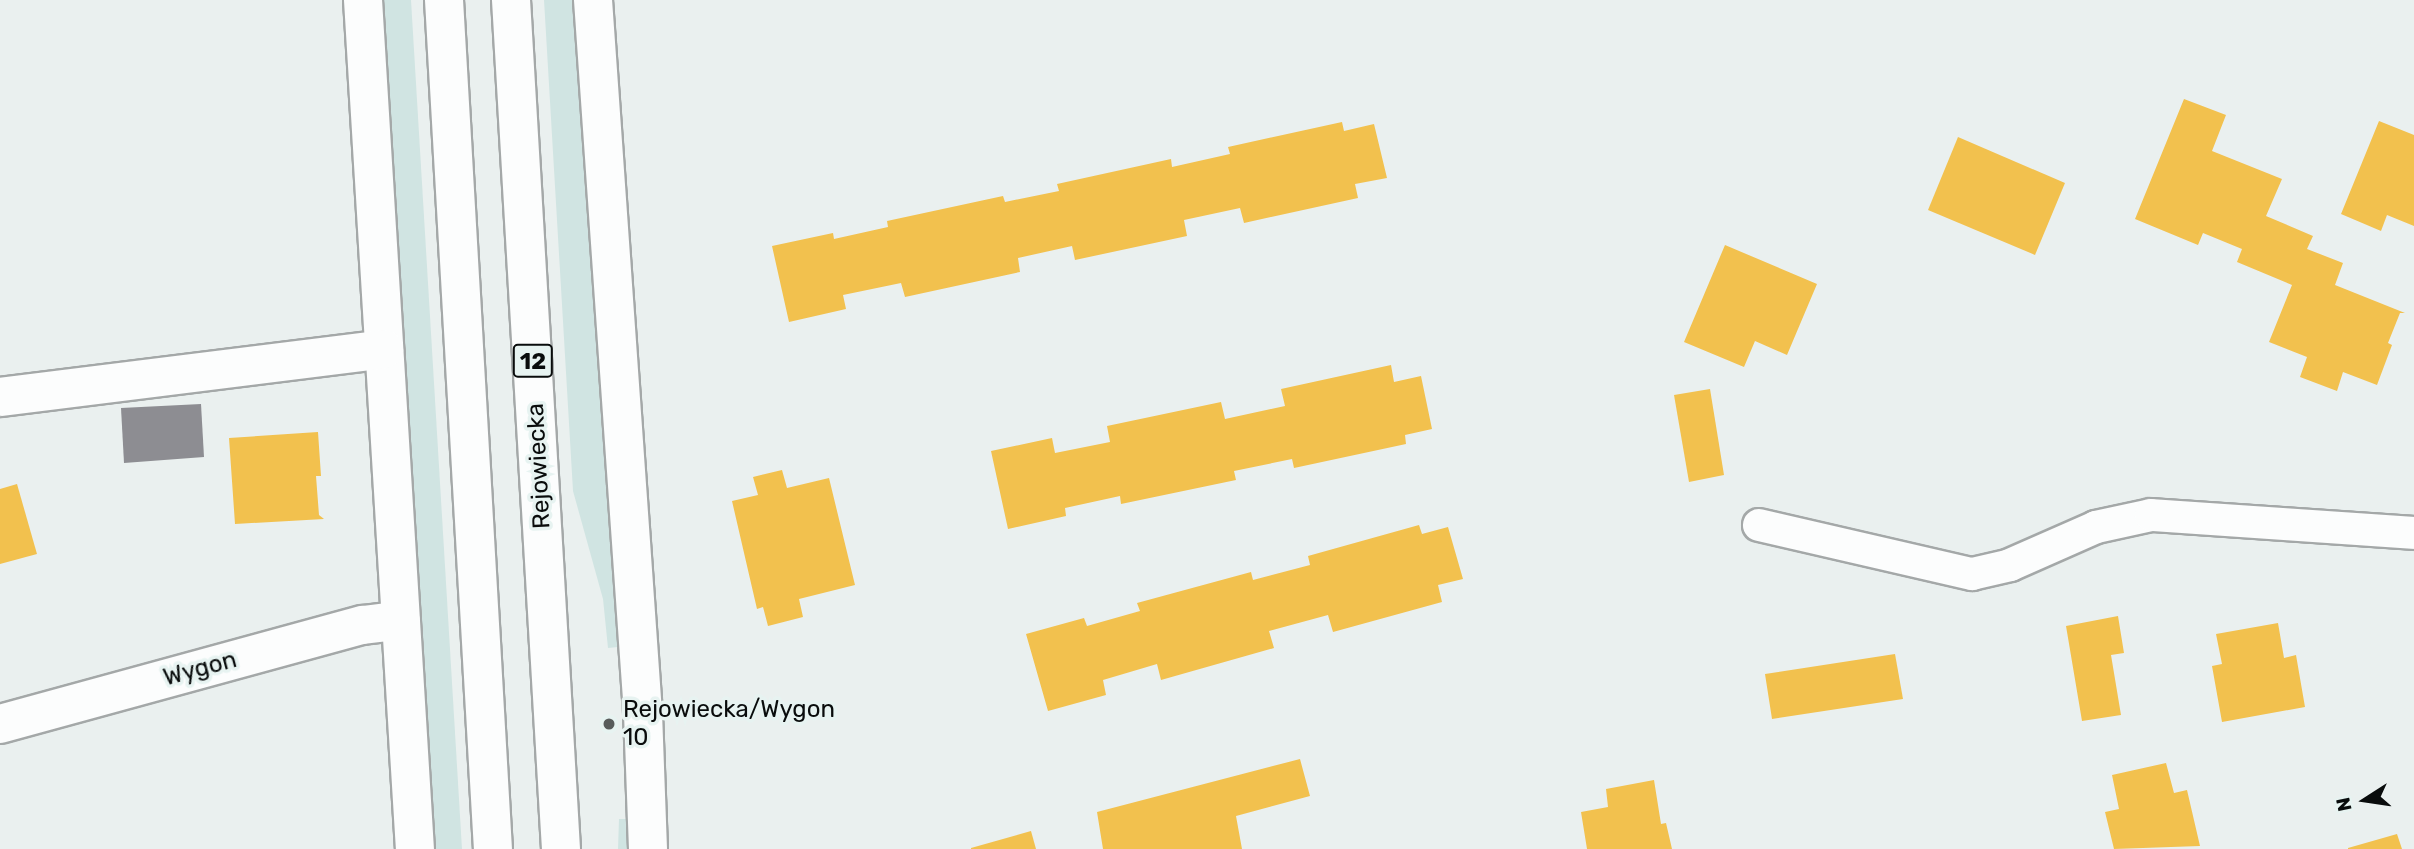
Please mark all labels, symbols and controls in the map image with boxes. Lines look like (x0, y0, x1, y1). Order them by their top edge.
road number: 12 (512, 342, 554, 380)
street label: Rejowiecka (521, 402, 557, 530)
street label: Wygon (160, 645, 240, 693)
place label: Rejowiecka/Wygon 10 (623, 696, 835, 752)
marker: Rejowiecka/Wygon 10 (601, 716, 617, 732)
north arrow (2330, 765, 2400, 835)
text: N (2331, 795, 2357, 814)

